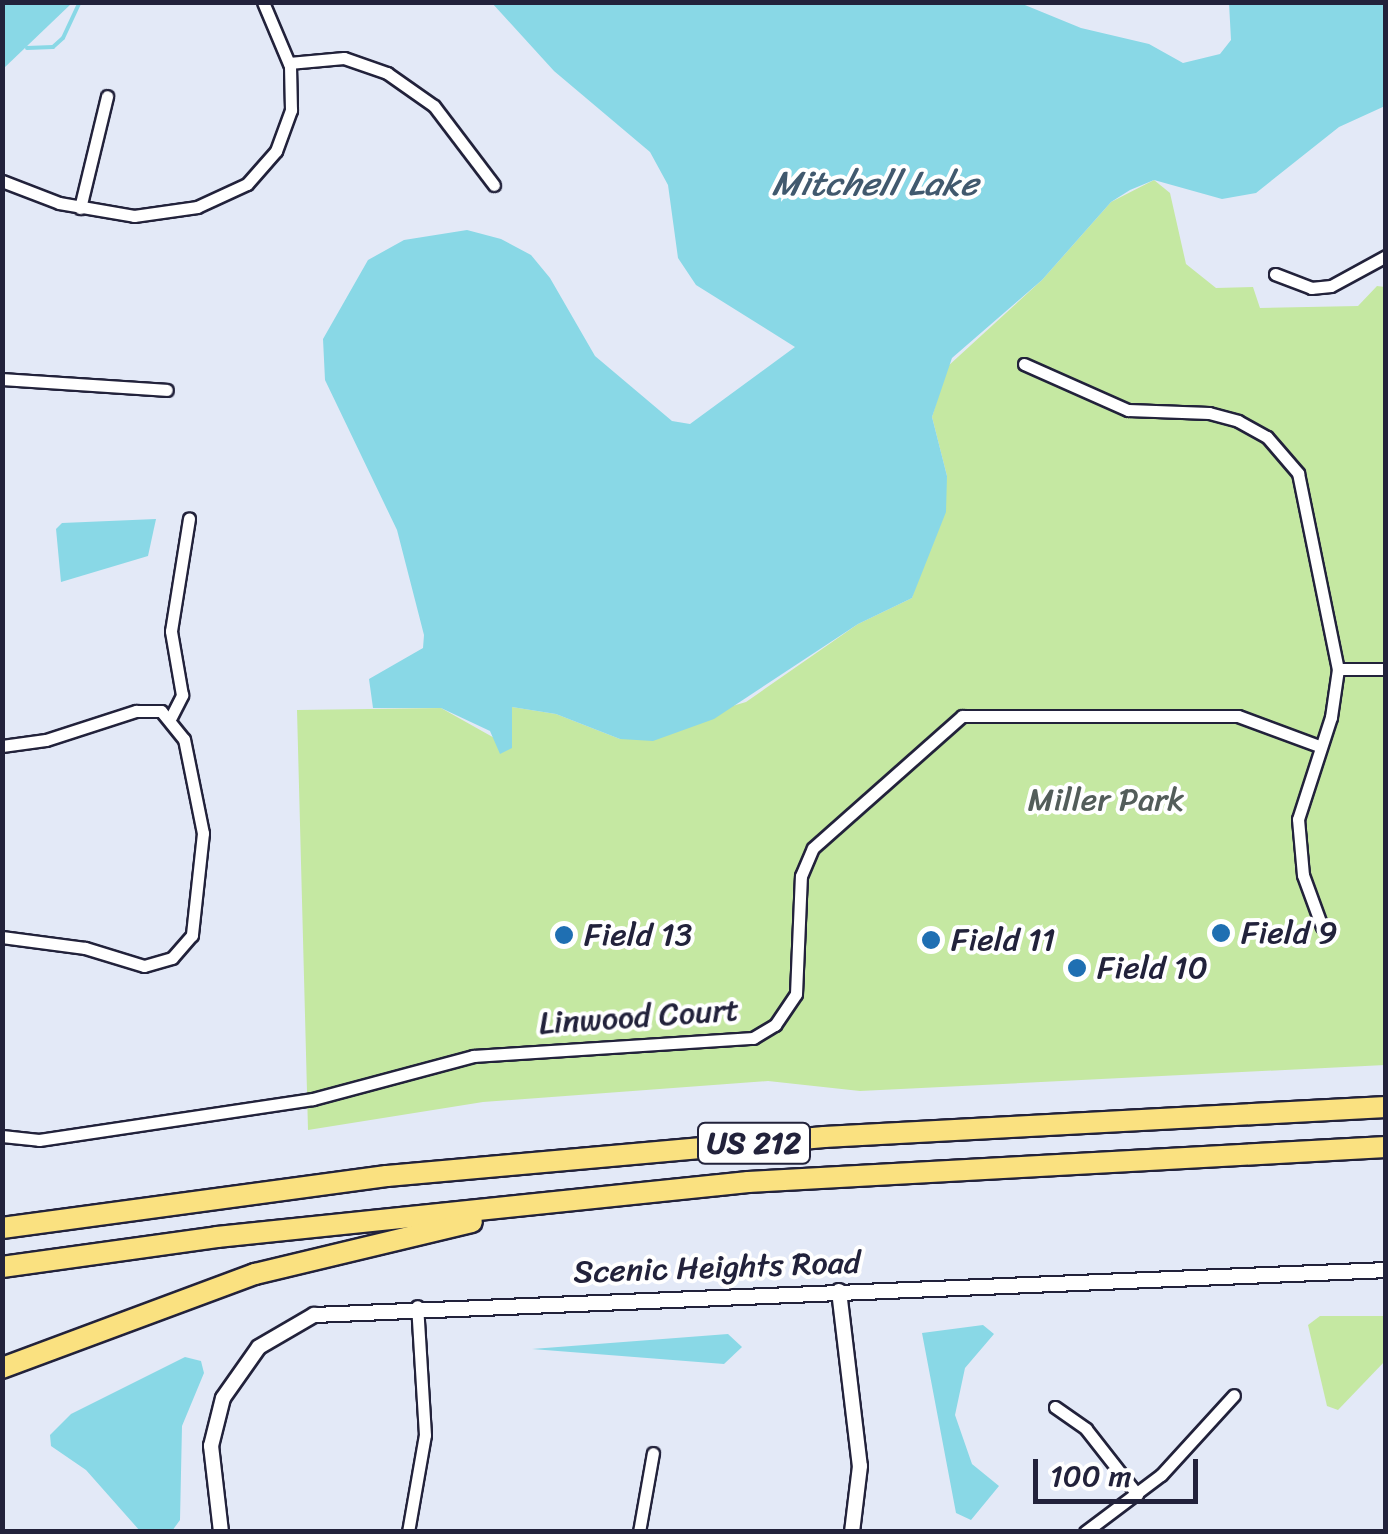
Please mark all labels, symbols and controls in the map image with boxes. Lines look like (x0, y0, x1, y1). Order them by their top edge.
water label: Mitchell Lake (772, 162, 978, 204)
park label: Miller Park (1028, 781, 1184, 819)
place label: Field 9 (1241, 914, 1338, 952)
place label: Field 13 (584, 916, 692, 954)
place label: Field 11 (951, 921, 1055, 959)
marker: Field 9 (1210, 922, 1232, 944)
marker: Field 13 (553, 924, 575, 946)
marker: Field 11 (920, 929, 942, 951)
place label: Field 10 (1097, 949, 1208, 987)
marker: Field 10 (1066, 957, 1088, 979)
street label: Linwood Court (538, 991, 740, 1043)
road number: US 212 (696, 1118, 812, 1168)
street label: Scenic Heights Road (572, 1244, 862, 1292)
scale bar (1038, 1439, 1203, 1501)
text: 100 m (1050, 1449, 1132, 1503)

